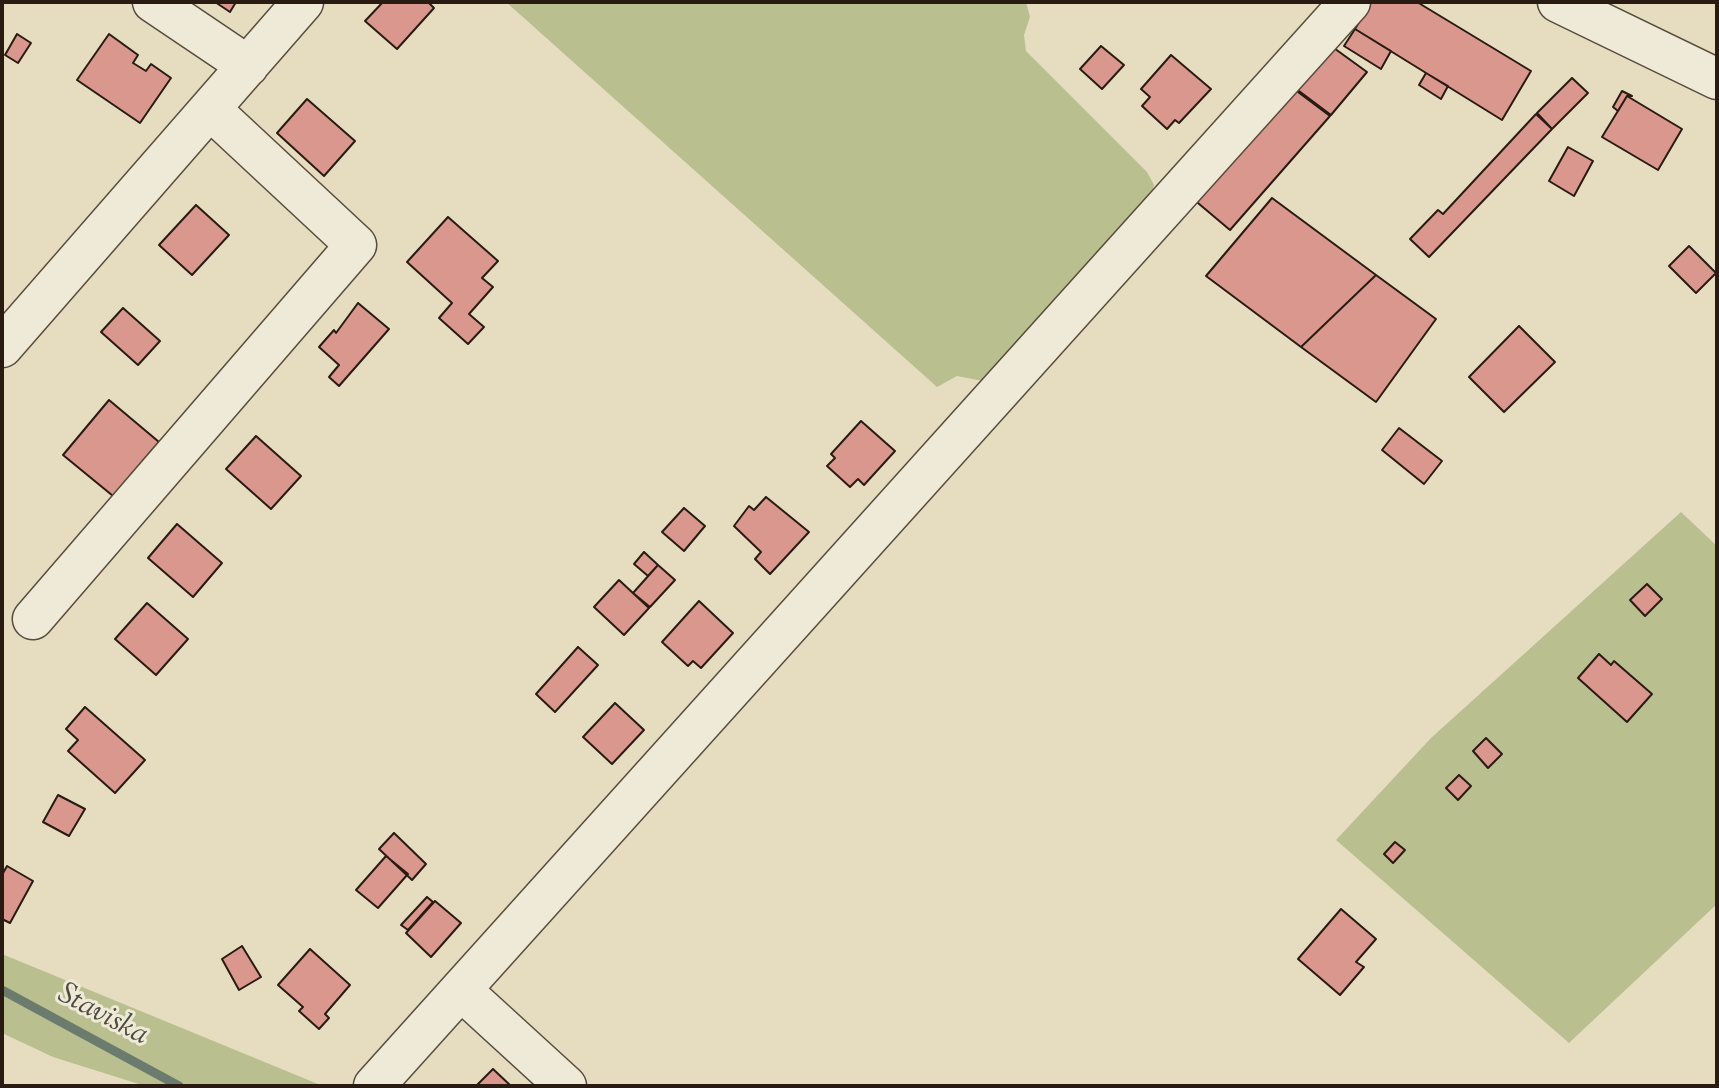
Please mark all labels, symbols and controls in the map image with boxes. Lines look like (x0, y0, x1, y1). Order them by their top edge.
water label: Staviska (50, 978, 154, 1056)

